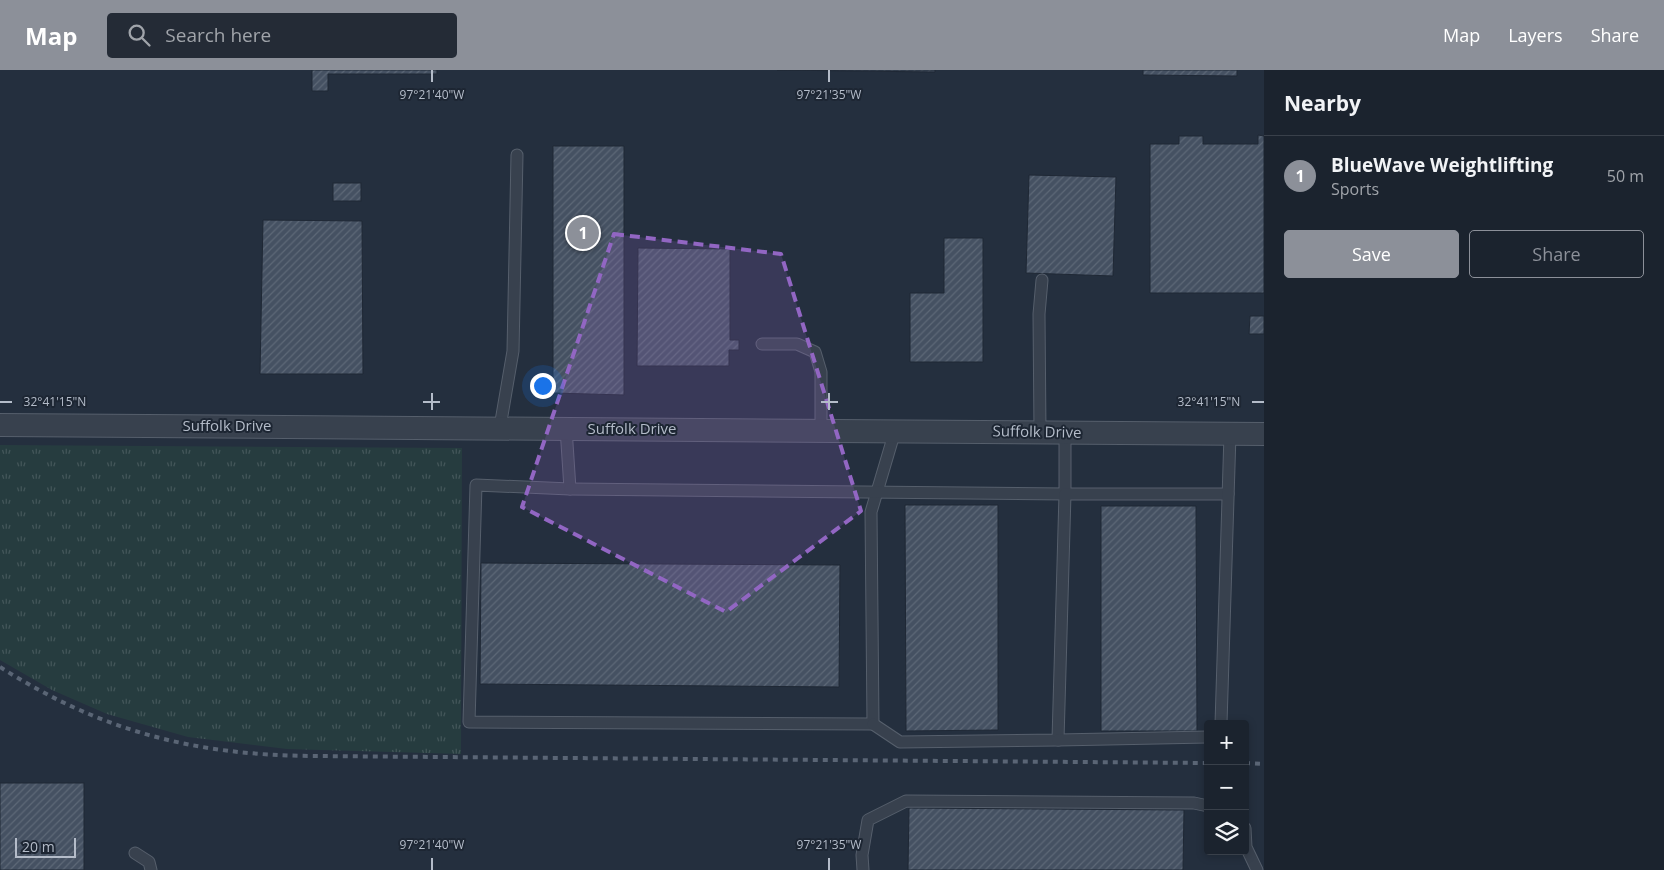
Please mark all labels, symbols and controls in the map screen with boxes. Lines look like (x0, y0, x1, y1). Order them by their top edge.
search box (107, 13, 457, 58)
text: Map (25, 19, 77, 52)
icon: search (125, 21, 153, 49)
text: Search here (165, 22, 271, 48)
text: Map (1443, 23, 1480, 47)
text: Layers (1508, 23, 1563, 47)
text: Share (1591, 23, 1639, 47)
text: 97°21'40"W (400, 86, 464, 103)
text: 97°21'35"W (797, 86, 861, 103)
text: Nearby (1284, 89, 1361, 117)
text: BlueWave Weightlifting (1331, 152, 1553, 178)
text: 1 (1295, 165, 1305, 187)
text: 50 m (1607, 165, 1644, 187)
text: Sports (1331, 178, 1379, 200)
pin: 1 (567, 214, 599, 252)
button: Save (1284, 230, 1459, 278)
button: Share (1469, 230, 1644, 278)
your location (530, 373, 556, 399)
text: 32°41'15"N (24, 393, 86, 410)
text: 32°41'15"N (1178, 393, 1240, 410)
street label: Suffolk Drive (183, 415, 271, 435)
street label: Suffolk Drive (588, 418, 676, 438)
street label: Suffolk Drive (992, 420, 1082, 442)
map controls (1204, 720, 1249, 855)
button: + (1204, 720, 1249, 765)
button: − (1204, 765, 1249, 810)
button: layers (1204, 810, 1249, 855)
scale bar (15, 835, 76, 858)
text: 97°21'40"W (400, 836, 464, 853)
text: 97°21'35"W (797, 836, 861, 853)
text: 20 m (22, 837, 55, 856)

